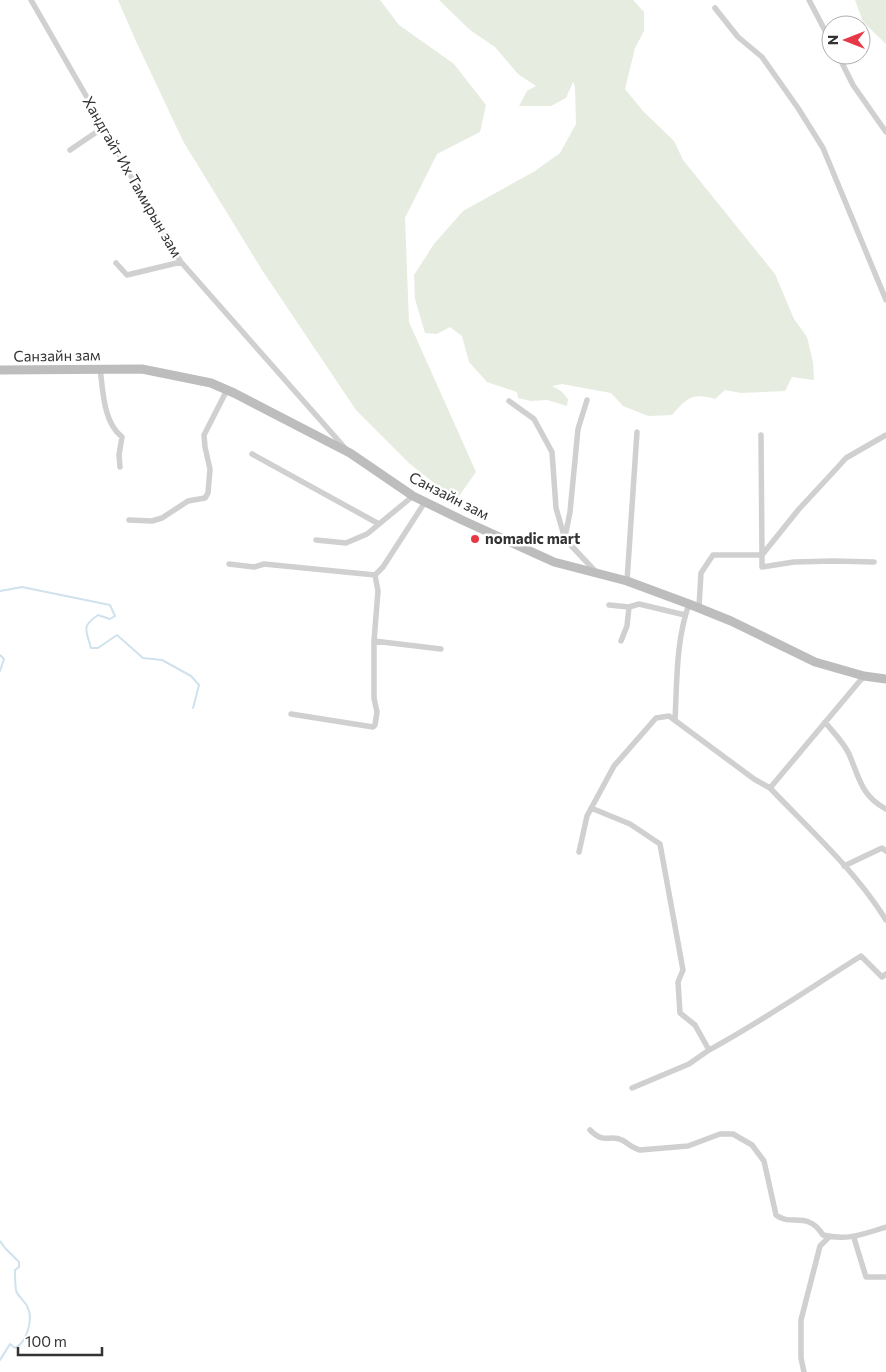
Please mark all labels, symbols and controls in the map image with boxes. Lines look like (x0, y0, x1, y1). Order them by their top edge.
north arrow (821, 15, 871, 65)
text: N (824, 35, 841, 45)
street label: Хандгайт Их Тамирын зам (79, 93, 186, 260)
street label: Санзайн зам (13, 345, 101, 365)
street label: Санзайн зам (406, 467, 492, 523)
place label: nomadic mart (485, 529, 580, 547)
marker: nomadic mart (469, 533, 481, 545)
scale bar (18, 1324, 101, 1356)
text: 100 m (25, 1332, 67, 1350)

